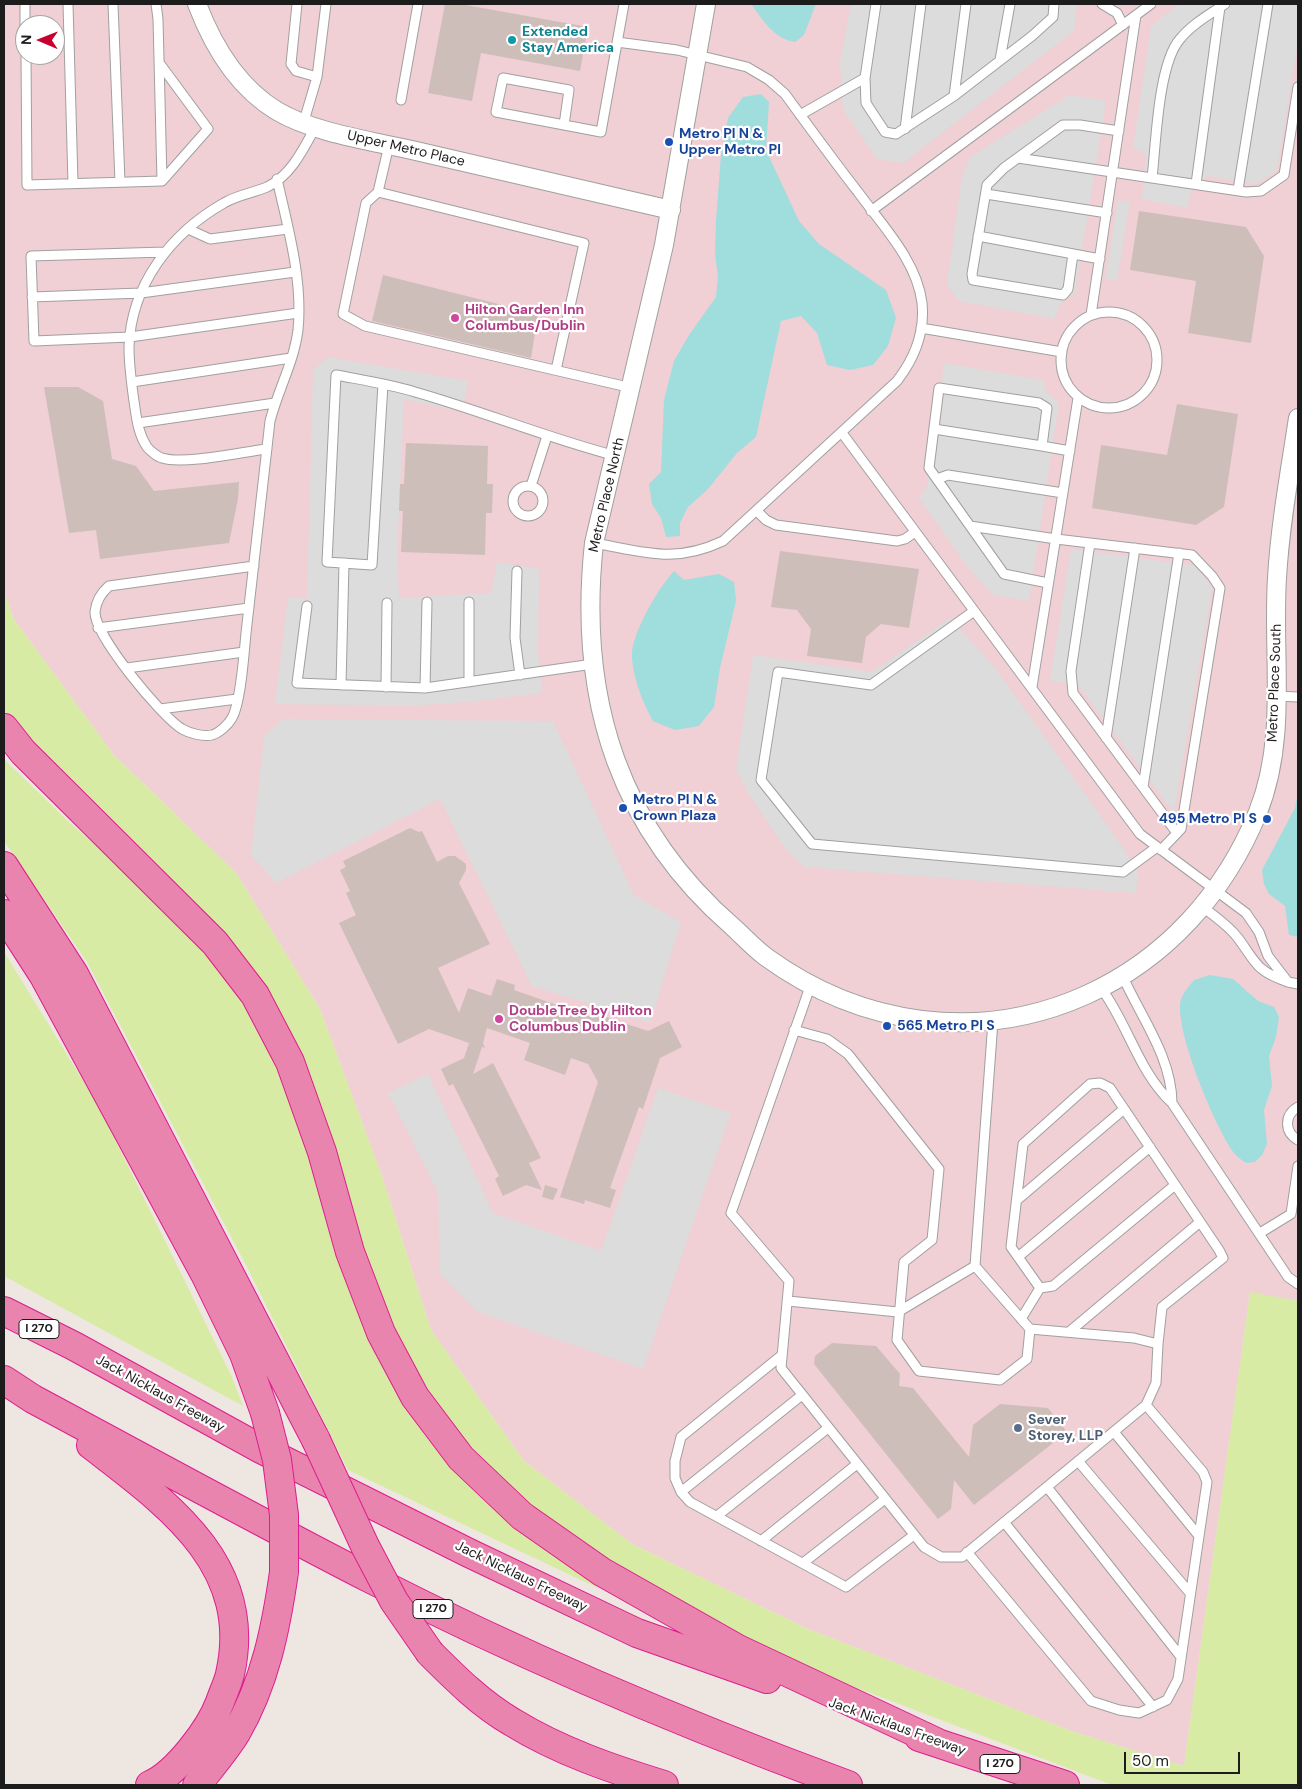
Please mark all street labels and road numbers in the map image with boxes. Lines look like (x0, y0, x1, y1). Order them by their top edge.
street label: Upper Metro Place (346, 127, 466, 171)
street label: Metro Place North (586, 436, 628, 554)
street label: Metro Place South (1265, 624, 1285, 742)
road number: I 270 (19, 1320, 59, 1338)
street label: Jack Nicklaus Freeway (93, 1352, 227, 1436)
street label: Jack Nicklaus Freeway (452, 1538, 590, 1616)
road number: I 270 (413, 1600, 453, 1618)
street label: Jack Nicklaus Freeway (826, 1694, 968, 1760)
road number: I 270 (980, 1755, 1020, 1774)

